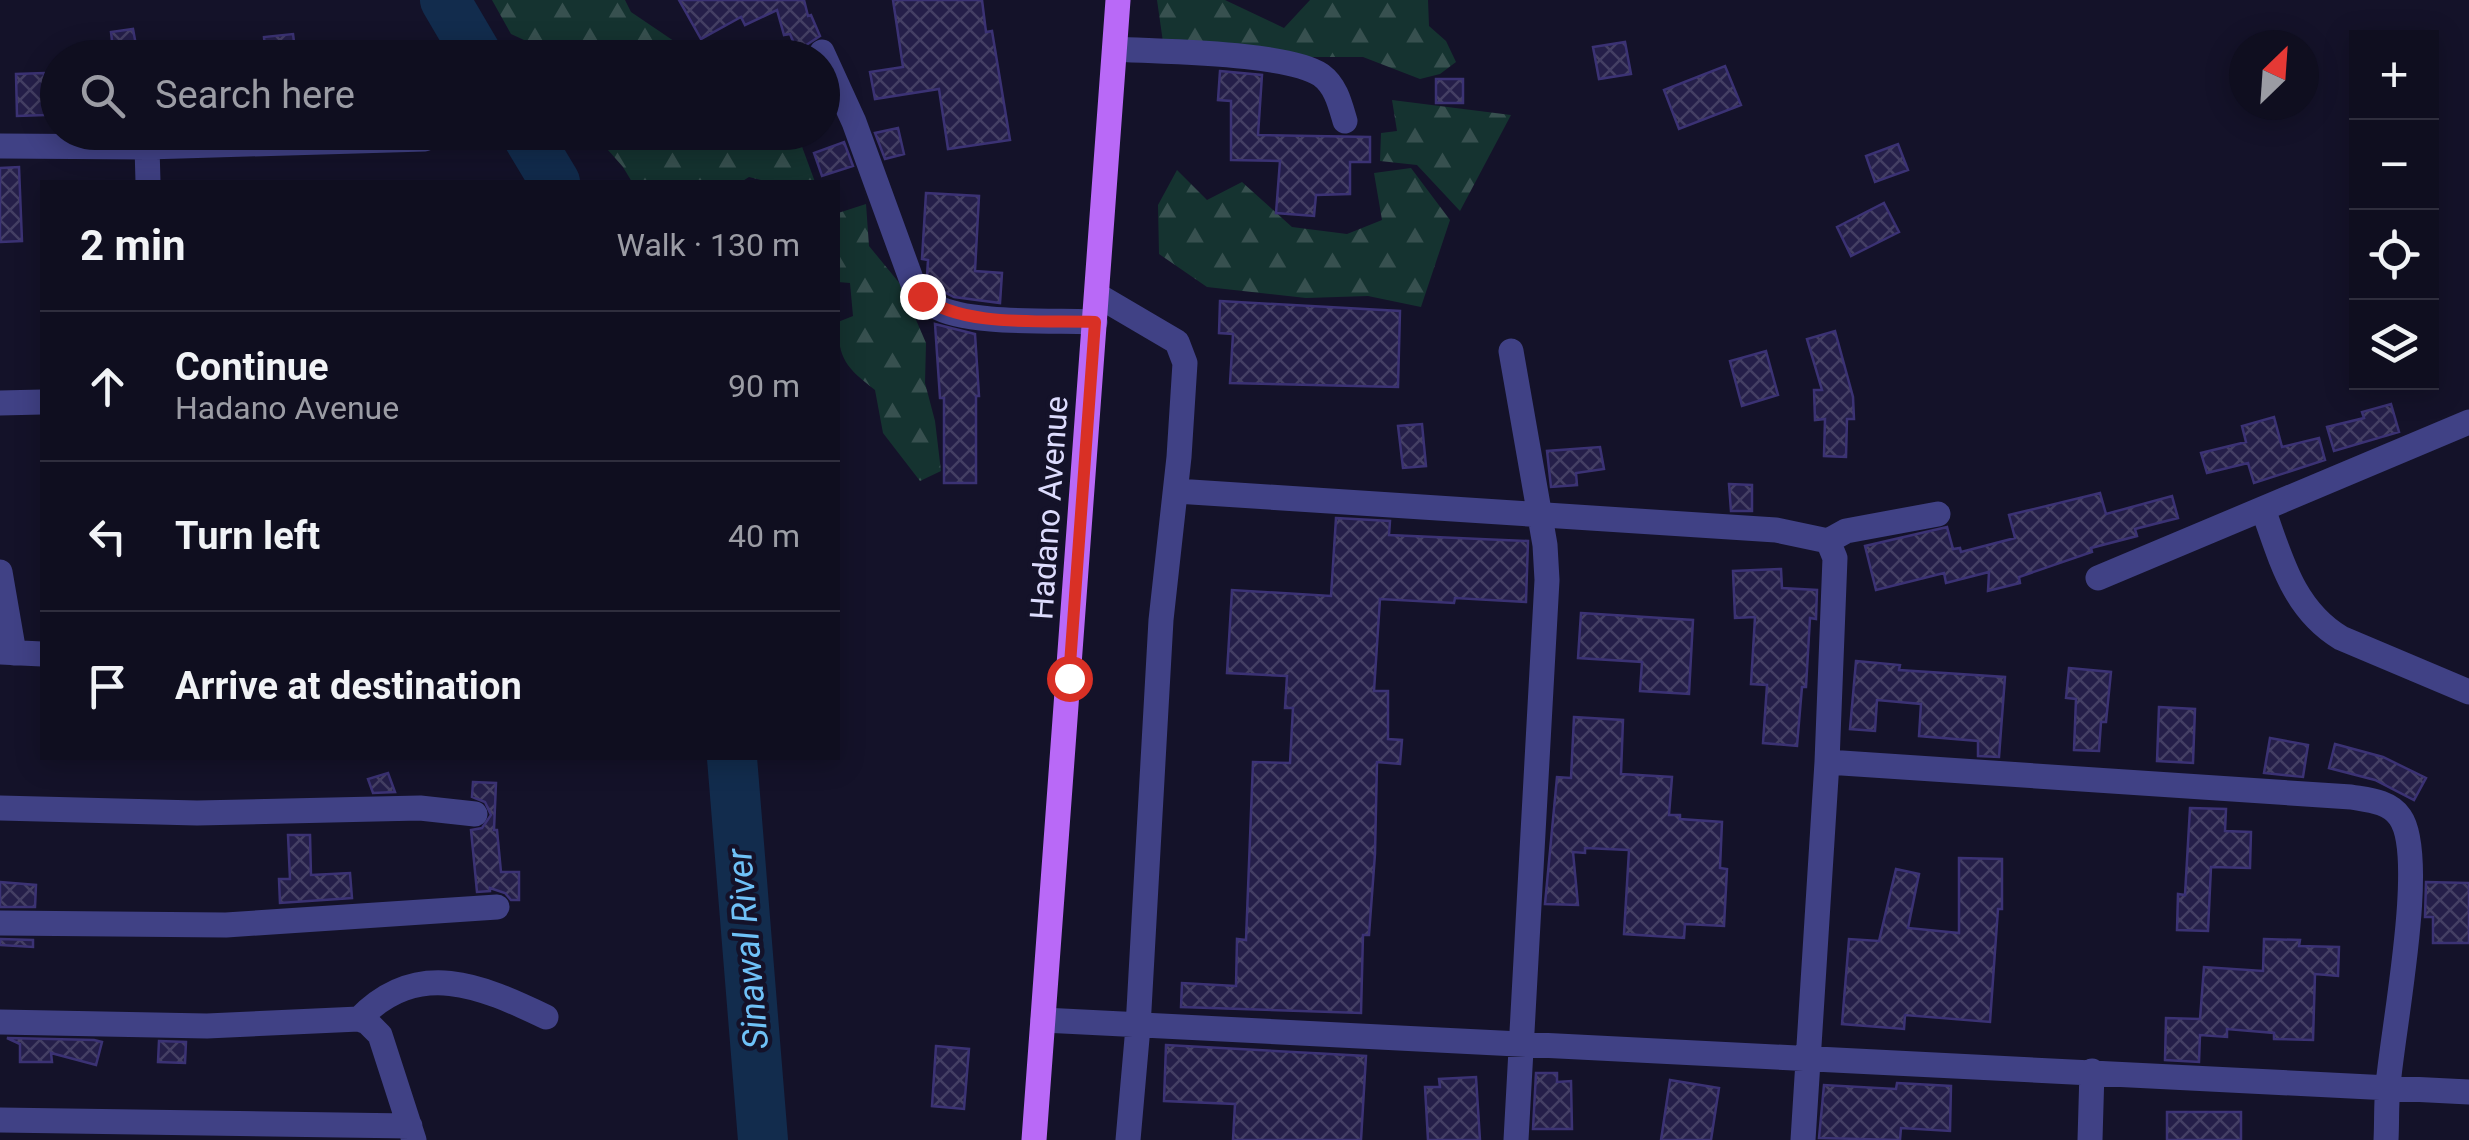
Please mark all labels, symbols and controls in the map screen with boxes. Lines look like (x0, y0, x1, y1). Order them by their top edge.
north arrow (2229, 30, 2319, 120)
map controls (2349, 30, 2439, 390)
button: + (2349, 30, 2439, 120)
search box (40, 40, 840, 150)
icon: search (75, 68, 130, 123)
text: Search here (155, 73, 355, 117)
button: − (2349, 120, 2439, 210)
button: locate (2349, 210, 2439, 300)
text: 2 min (80, 221, 186, 270)
text: Walk · 130 m (617, 226, 800, 264)
route end (900, 274, 946, 320)
button: layers (2349, 300, 2439, 390)
text: Continue (175, 345, 329, 389)
icon: ahead (80, 359, 135, 414)
text: 90 m (728, 367, 800, 405)
text: Hadano Avenue (175, 389, 399, 427)
street label: Hadano Avenue (1022, 395, 1076, 621)
icon: left (80, 509, 135, 564)
text: Turn left (175, 514, 320, 558)
text: 40 m (728, 517, 800, 555)
route start (1047, 656, 1093, 702)
icon: arrive (80, 659, 135, 714)
text: Arrive at destination (175, 664, 522, 708)
water label: Sinawal River (719, 845, 777, 1051)

